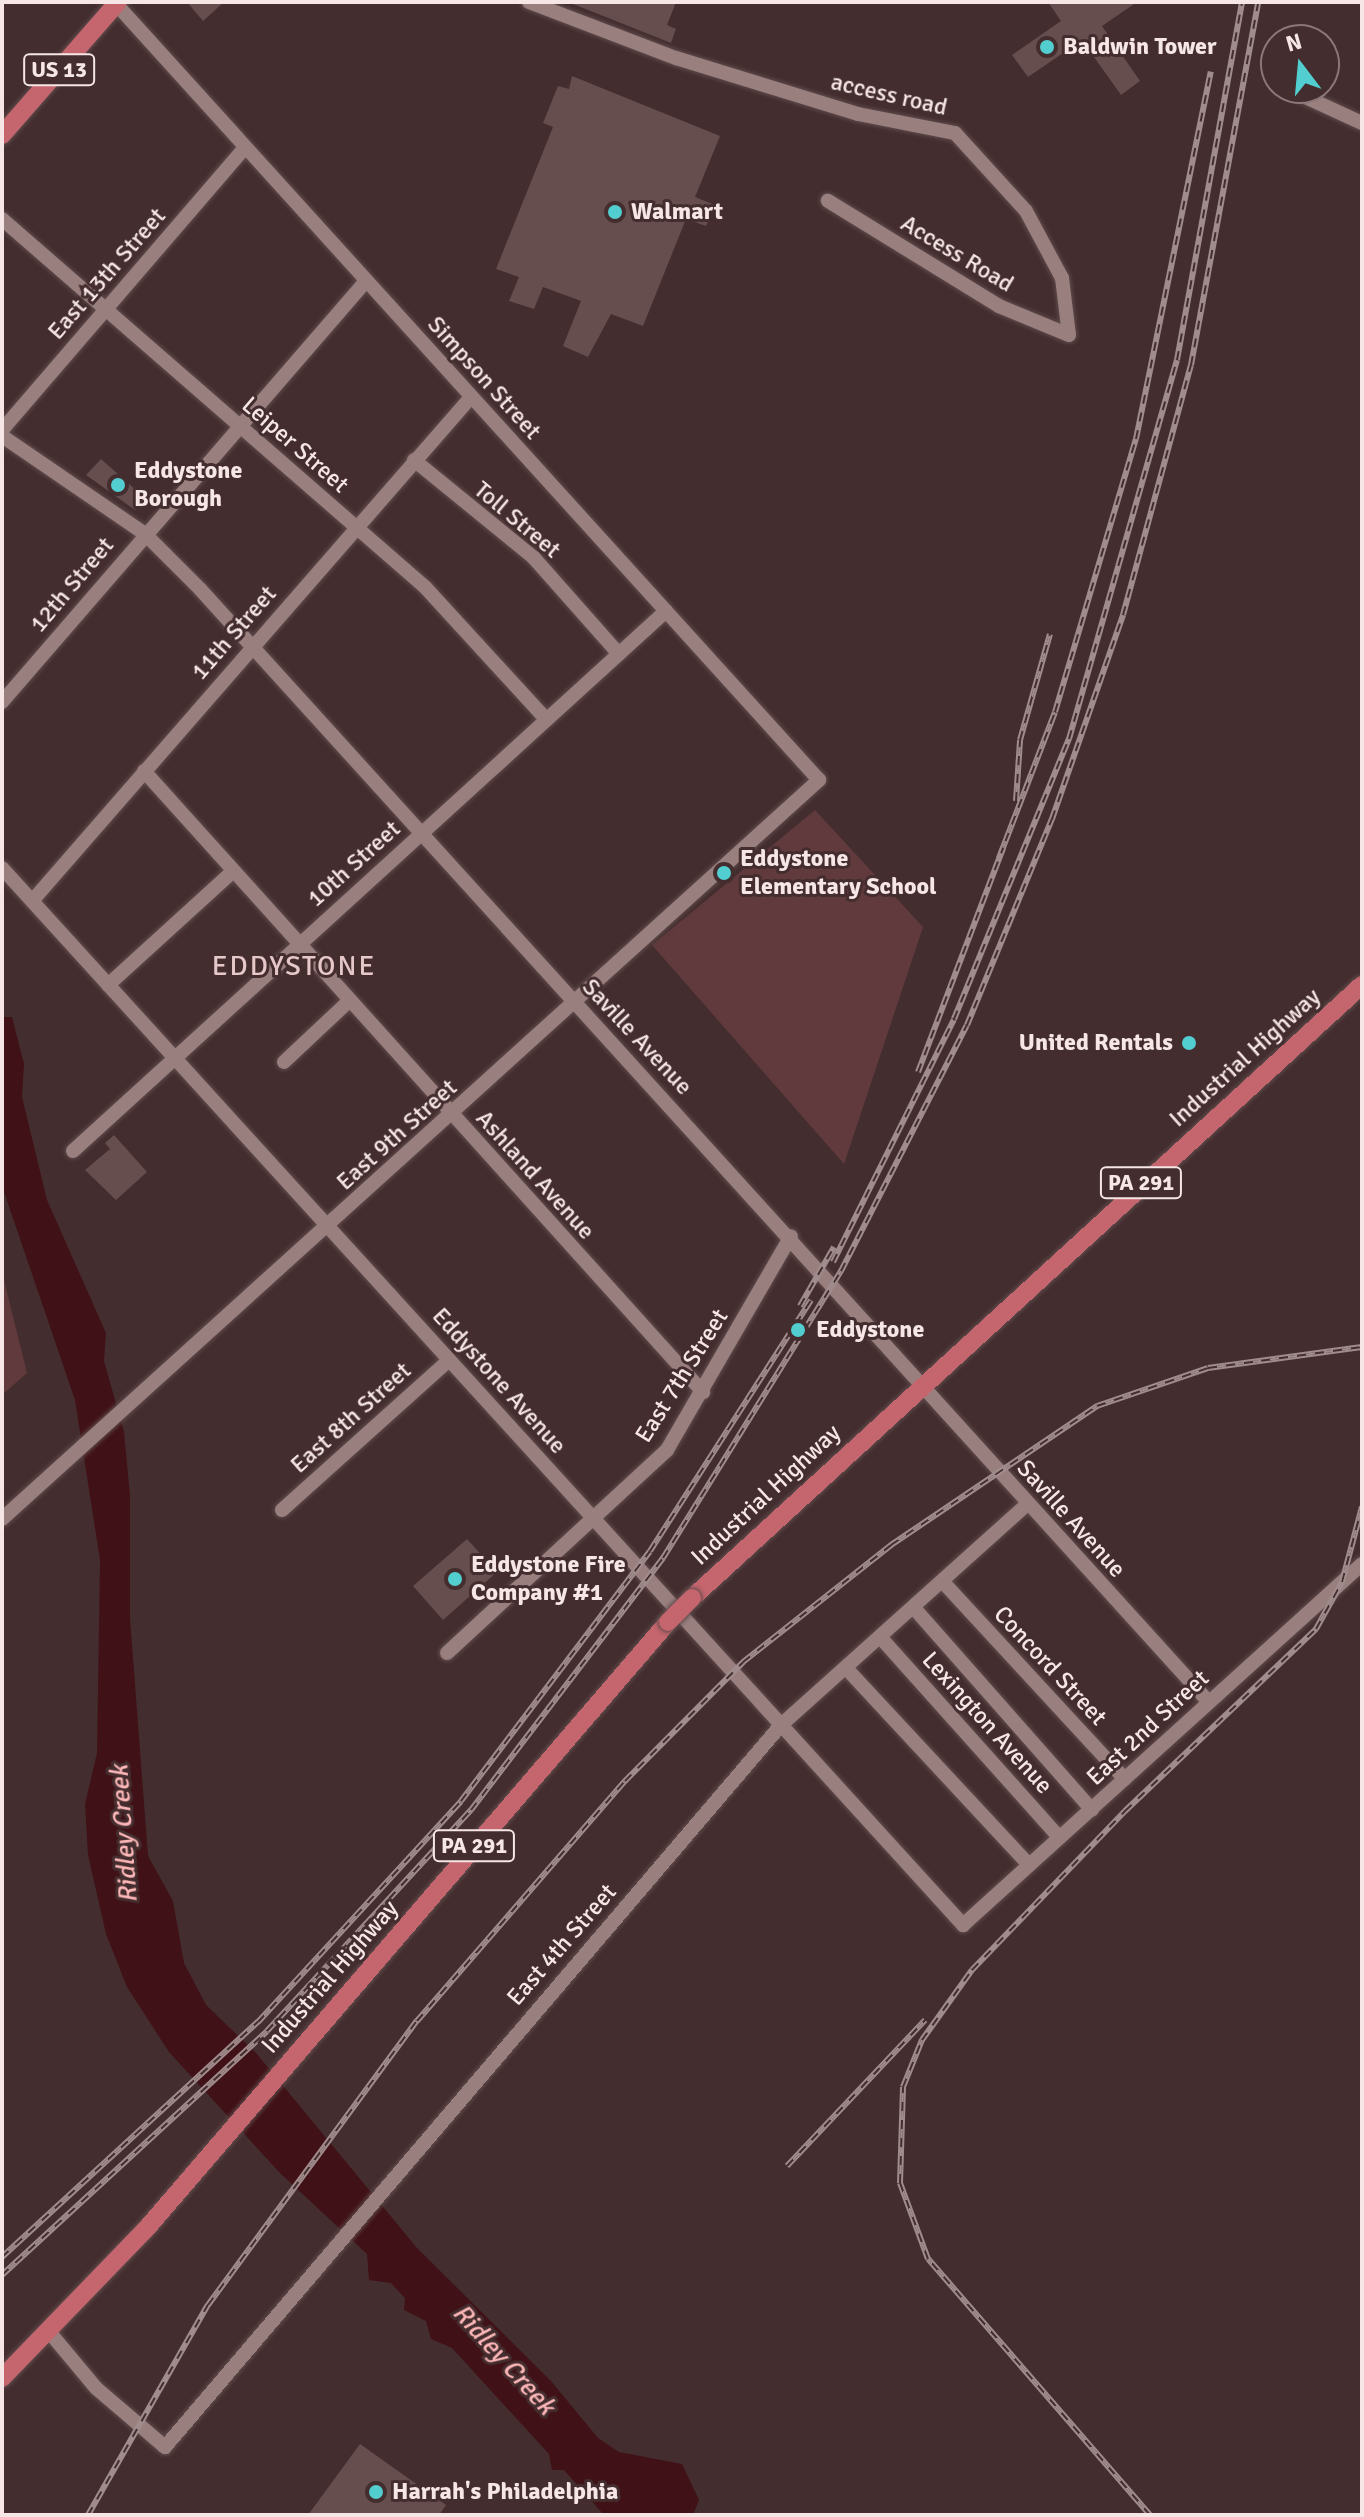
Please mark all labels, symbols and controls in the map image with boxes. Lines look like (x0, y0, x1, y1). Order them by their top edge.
north arrow (1260, 24, 1340, 104)
text: N (1283, 27, 1305, 57)
place label: Baldwin Tower (1063, 33, 1217, 61)
marker: Baldwin Tower (1038, 38, 1056, 56)
road number: US 13 (23, 52, 95, 88)
street label: access road (828, 68, 950, 122)
place label: Walmart (631, 198, 723, 226)
street label: East 13th Street (42, 202, 172, 346)
marker: Walmart (606, 203, 624, 221)
street label: Access Road (895, 209, 1019, 299)
street label: Simpson Street (421, 311, 547, 445)
street label: Leiper Street (236, 391, 354, 499)
place label: Eddystone Borough (134, 457, 242, 513)
marker: Eddystone Borough (109, 476, 127, 494)
street label: Toll Street (468, 476, 566, 564)
street label: 12th Street (24, 532, 120, 638)
street label: 11th Street (185, 580, 283, 686)
street label: 10th Street (302, 815, 406, 913)
place label: Eddystone Elementary School (740, 845, 937, 901)
marker: Eddystone Elementary School (715, 864, 733, 882)
district label: EDDYSTONE (212, 949, 376, 983)
street label: Saville Avenue (576, 973, 698, 1101)
street label: Industrial Highway (1164, 983, 1326, 1133)
place label: United Rentals (1019, 1029, 1173, 1057)
marker: United Rentals (1180, 1034, 1198, 1052)
street label: East 9th Street (331, 1073, 463, 1197)
street label: Ashland Avenue (470, 1105, 600, 1245)
road number: PA 291 (1099, 1165, 1183, 1201)
street label: Eddystone Avenue (426, 1302, 572, 1460)
street label: East 7th Street (630, 1304, 734, 1448)
place label: Eddystone (816, 1316, 924, 1344)
marker: Eddystone (787, 1319, 809, 1341)
street label: East 8th Street (285, 1356, 417, 1480)
street label: Industrial Highway (685, 1419, 847, 1571)
street label: Saville Avenue (1011, 1454, 1131, 1584)
place label: Eddystone Fire Company #1 (471, 1551, 626, 1607)
marker: Eddystone Fire Company #1 (446, 1570, 464, 1588)
street label: Concord Street (987, 1600, 1113, 1732)
street label: Lexington Avenue (916, 1646, 1058, 1800)
street label: East 2nd Street (1081, 1664, 1215, 1792)
water label: Ridley Creek (105, 1764, 145, 1904)
road number: PA 291 (432, 1828, 516, 1864)
street label: East 4th Street (501, 1878, 623, 2012)
street label: Industrial Highway (256, 1895, 404, 2059)
water label: Ridley Creek (445, 2298, 561, 2422)
place label: Harrah's Philadelphia (392, 2478, 618, 2506)
marker: Harrah's Philadelphia (367, 2483, 385, 2501)

